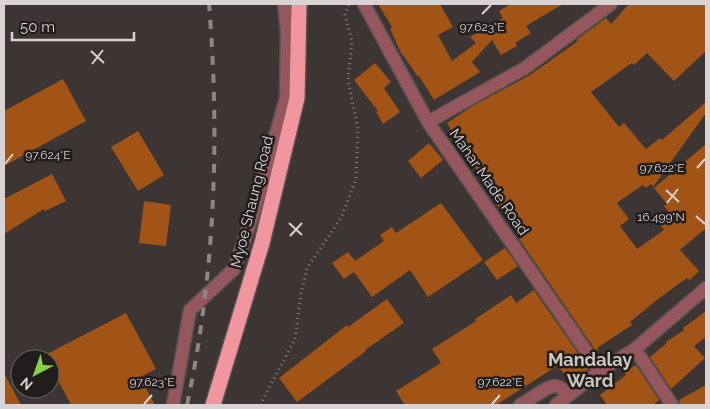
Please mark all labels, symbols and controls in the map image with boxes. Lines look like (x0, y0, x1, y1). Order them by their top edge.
scale bar (12, 10, 135, 42)
text: 50 m (20, 18, 55, 36)
text: 97.623°E (460, 20, 504, 34)
street label: Mahar Made Road (445, 125, 533, 239)
street label: Myoe Shaung Road (227, 134, 277, 270)
text: 97.624°E (25, 148, 71, 162)
text: 97.622°E (640, 161, 684, 175)
text: 16.499°N (637, 210, 685, 224)
north arrow (10, 349, 60, 399)
district label: Mandalay Ward (548, 349, 632, 391)
text: N (17, 374, 36, 393)
text: 97.623°E (130, 375, 174, 389)
text: 97.622°E (478, 375, 522, 389)

